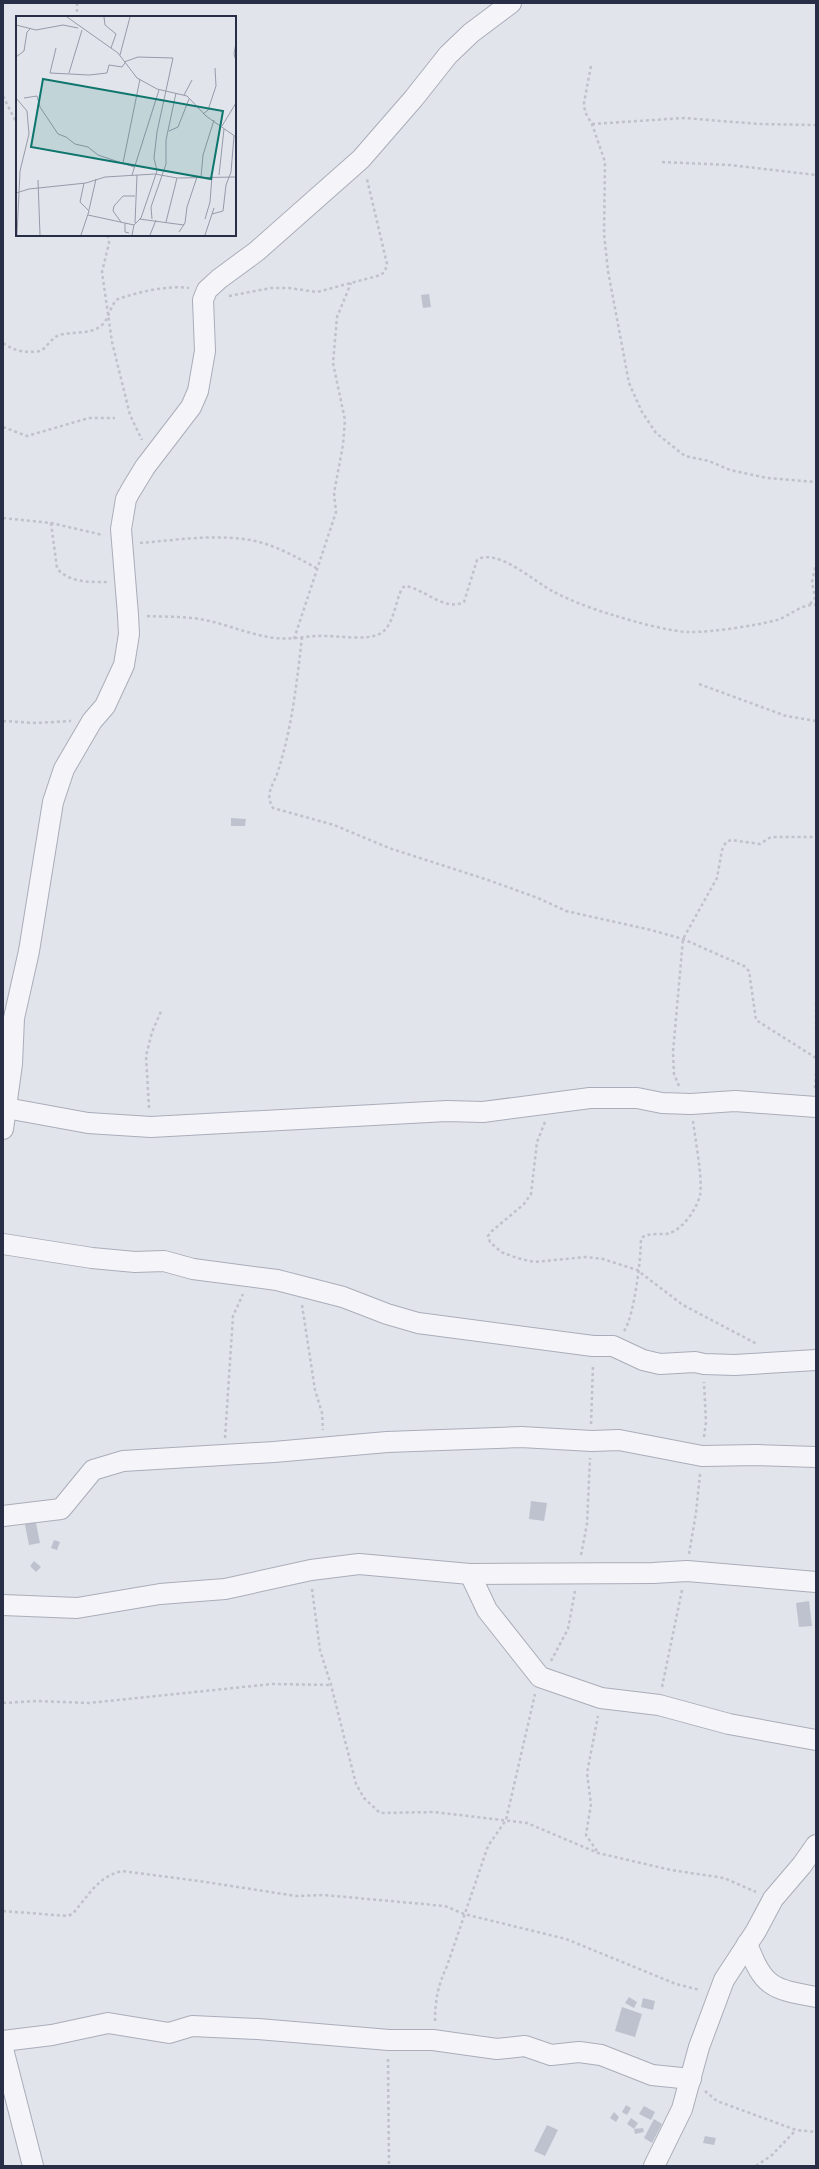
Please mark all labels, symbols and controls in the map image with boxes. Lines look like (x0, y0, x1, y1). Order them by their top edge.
inset map (16, 16, 236, 236)

